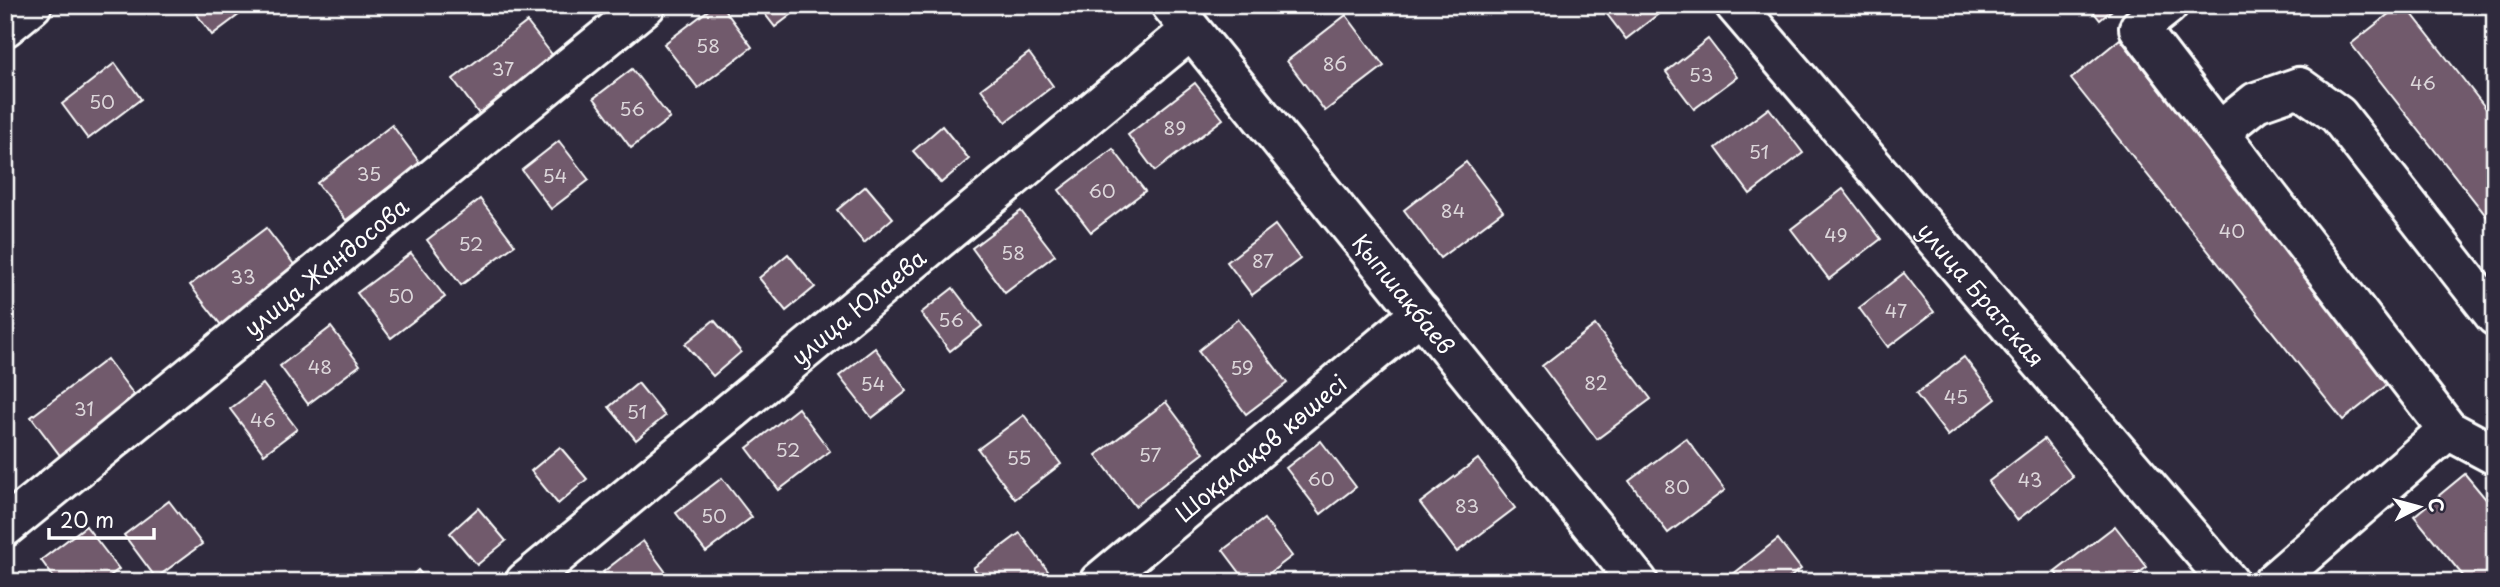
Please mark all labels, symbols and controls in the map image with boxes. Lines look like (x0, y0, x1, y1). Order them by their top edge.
house number: 58 (696, 31, 720, 59)
house number: 86 (1323, 49, 1347, 77)
house number: 37 (492, 54, 514, 82)
house number: 53 (1689, 60, 1713, 88)
house number: 46 (2410, 68, 2436, 96)
house number: 50 (89, 87, 115, 115)
house number: 56 (619, 94, 645, 122)
house number: 89 (1164, 113, 1186, 141)
house number: 51 (1749, 137, 1769, 165)
house number: 35 (357, 159, 381, 187)
house number: 54 (543, 161, 567, 189)
house number: 60 (1088, 176, 1116, 204)
street label: улица Жандосова (235, 188, 416, 344)
house number: 84 (1441, 196, 1465, 224)
street label: улица Братская (1910, 214, 2054, 374)
house number: 40 (2219, 216, 2245, 244)
house number: 49 (1824, 220, 1848, 248)
street label: Қыпшақбаев (1345, 226, 1464, 361)
house number: 52 (458, 229, 484, 257)
house number: 58 (1001, 238, 1025, 266)
street label: улица Юлаева (782, 239, 933, 373)
house number: 87 (1252, 246, 1274, 274)
house number: 33 (231, 262, 255, 290)
house number: 50 (388, 281, 414, 309)
house number: 47 (1885, 296, 1907, 324)
house number: 56 (938, 305, 964, 333)
house number: 48 (308, 352, 332, 380)
house number: 59 (1230, 353, 1254, 381)
street label: Шоқалақов көшесі (1167, 365, 1354, 530)
house number: 82 (1584, 368, 1608, 396)
house number: 54 (861, 369, 885, 397)
house number: 45 (1944, 382, 1968, 410)
house number: 31 (74, 394, 94, 422)
house number: 51 (627, 397, 647, 425)
house number: 46 (250, 405, 276, 433)
house number: 52 (775, 435, 801, 463)
house number: 57 (1139, 440, 1162, 468)
house number: 55 (1007, 443, 1031, 471)
house number: 60 (1307, 464, 1335, 492)
house number: 43 (2018, 465, 2042, 493)
house number: 80 (1664, 472, 1690, 500)
north arrow (2384, 472, 2454, 542)
house number: 83 (1455, 491, 1479, 519)
scale bar (49, 496, 154, 540)
text: С (2422, 497, 2452, 514)
house number: 50 (701, 501, 727, 529)
text: 20 m (60, 503, 114, 535)

